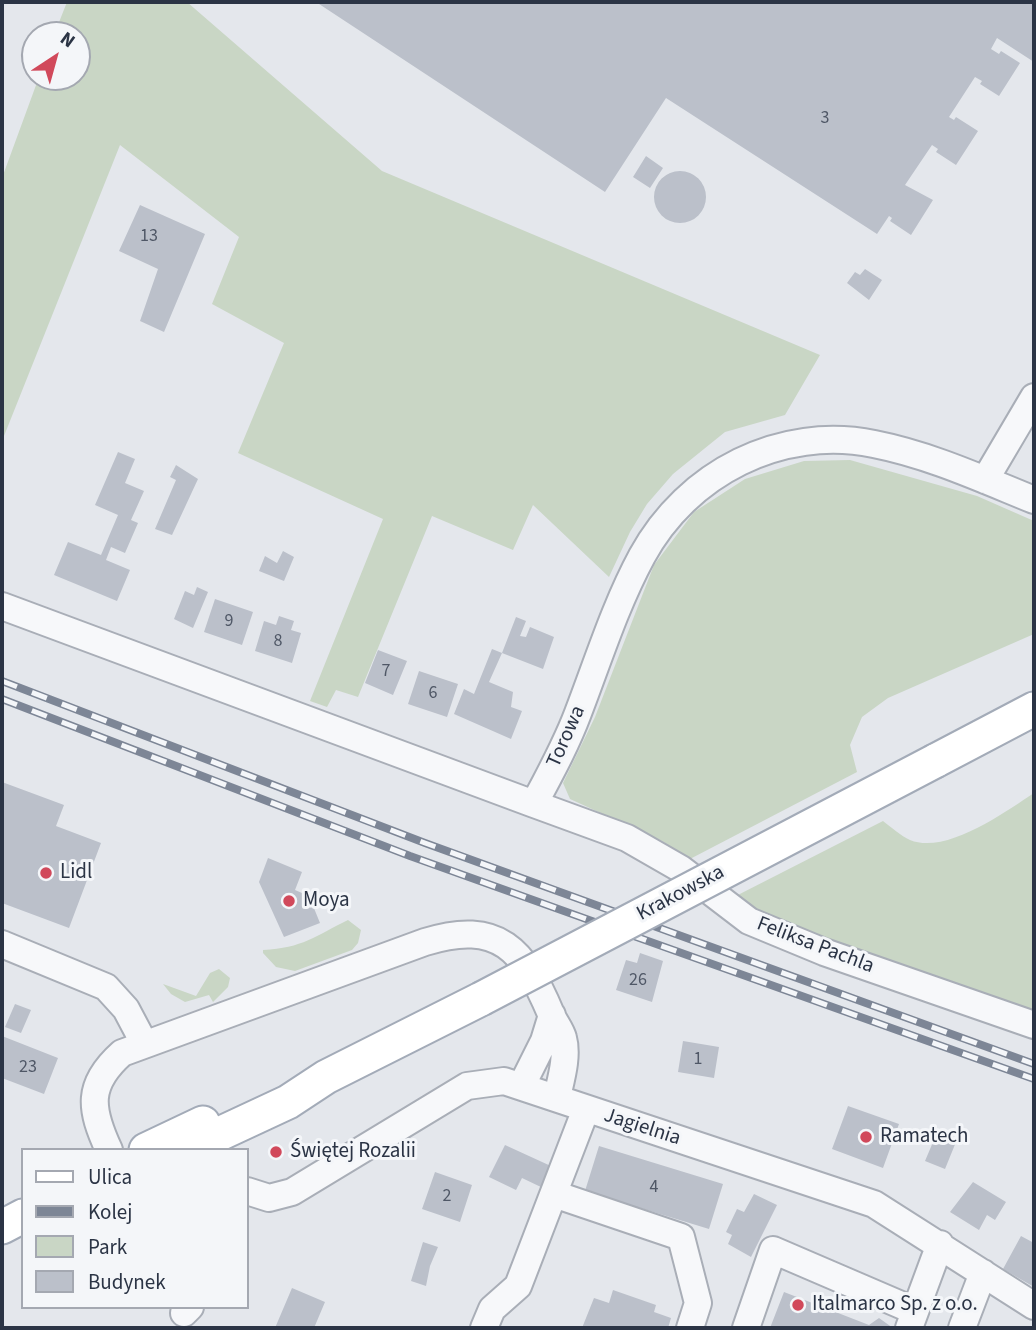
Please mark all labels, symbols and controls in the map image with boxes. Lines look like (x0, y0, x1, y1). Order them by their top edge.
north arrow (21, 21, 91, 91)
text: N (54, 26, 81, 55)
house number: 3 (821, 108, 829, 130)
house number: 13 (140, 226, 158, 248)
house number: 9 (225, 611, 233, 633)
house number: 8 (274, 631, 282, 653)
house number: 7 (382, 661, 390, 683)
house number: 6 (429, 683, 437, 705)
street label: Torowa (542, 702, 592, 772)
place label: Lidl (60, 860, 92, 886)
street label: Krakowska (633, 860, 729, 928)
marker: Lidl (38, 865, 54, 881)
place label: Moya (303, 888, 350, 914)
marker: Moya (281, 893, 297, 909)
street label: Feliksa Pachla (753, 912, 877, 980)
house number: 26 (629, 970, 647, 992)
house number: 1 (694, 1049, 702, 1071)
house number: 23 (19, 1057, 37, 1079)
street label: Jagielnia (600, 1104, 684, 1152)
place label: Ramatech (880, 1124, 968, 1150)
marker: Ramatech (858, 1129, 874, 1145)
place label: Świętej Rozalii (290, 1139, 416, 1165)
marker: Świętej Rozalii (268, 1144, 284, 1160)
legend (21, 1148, 248, 1309)
text: Ulica (88, 1162, 132, 1192)
house number: 4 (650, 1177, 658, 1199)
house number: 2 (443, 1186, 451, 1208)
text: Kolej (88, 1197, 132, 1227)
text: Park (88, 1232, 127, 1262)
text: Budynek (88, 1267, 166, 1297)
place label: Italmarco Sp. z o.o. (812, 1292, 978, 1318)
marker: Italmarco Sp. z o.o. (790, 1297, 806, 1313)

